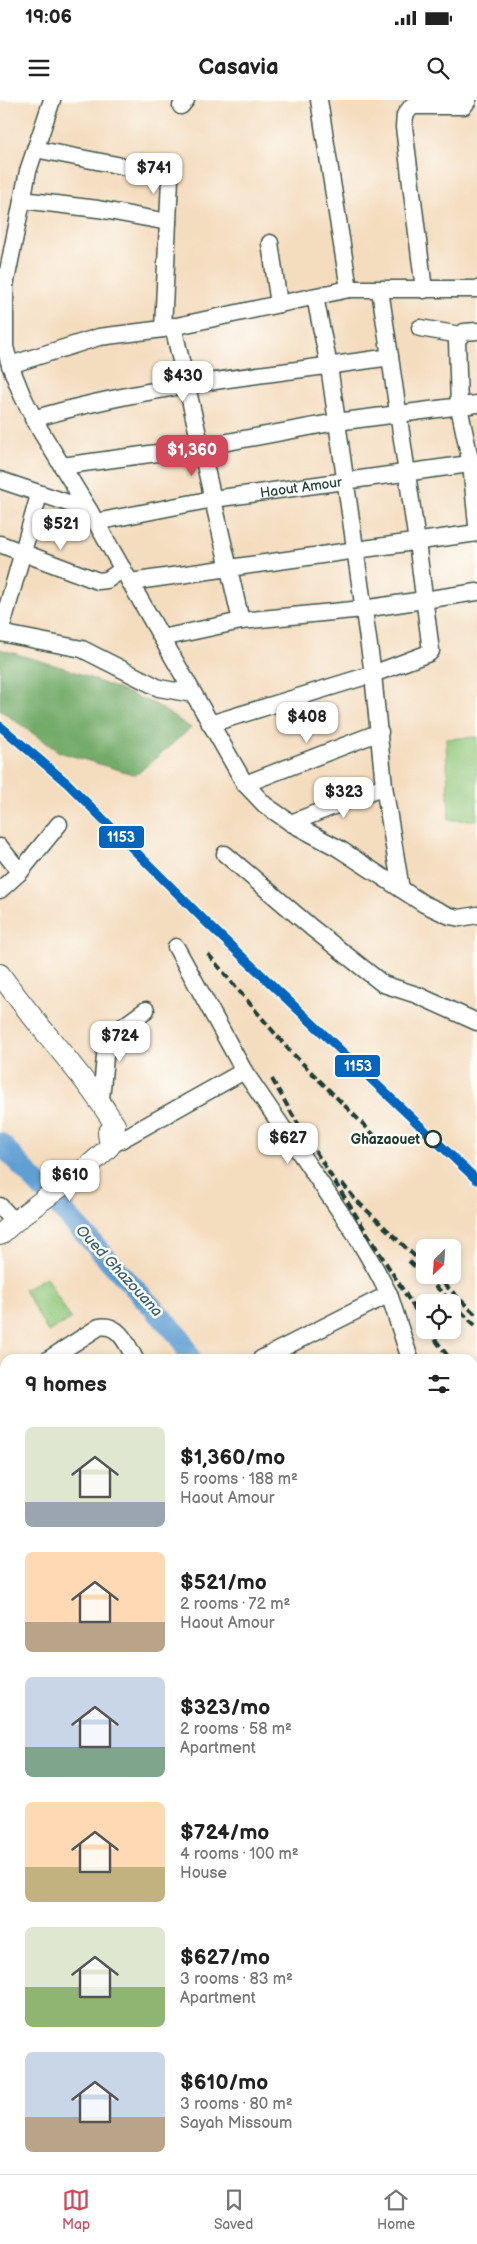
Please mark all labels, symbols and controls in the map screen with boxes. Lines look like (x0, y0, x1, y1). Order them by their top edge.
text: 19:06 (25, 6, 72, 29)
icon: menu (25, 54, 53, 82)
text: Casavia (198, 54, 279, 81)
icon: search (424, 54, 452, 82)
pin: $741 (124, 152, 184, 195)
text: $741 (136, 159, 172, 178)
pin: $430 (153, 360, 213, 403)
text: $430 (163, 367, 203, 386)
pin: $1,360 (151, 434, 233, 477)
text: $1,360 (167, 441, 217, 460)
street label: Haout Amour (259, 473, 344, 501)
pin: $521 (31, 508, 91, 551)
text: $521 (43, 515, 79, 534)
pin: $408 (277, 702, 337, 744)
text: $408 (287, 708, 327, 727)
pin: $323 (314, 776, 374, 819)
text: $323 (325, 783, 363, 802)
line badge: 1153 (98, 825, 145, 849)
text: 1153 (107, 829, 135, 846)
pin: $724 (90, 1020, 150, 1063)
text: $724 (101, 1027, 139, 1046)
line badge: 1153 (334, 1054, 381, 1078)
text: 1153 (344, 1058, 372, 1075)
pin: $627 (258, 1122, 318, 1165)
text: $627 (269, 1129, 307, 1148)
marker: Ghazaouet (424, 1130, 442, 1148)
place label: Ghazaouet (351, 1131, 420, 1148)
pin: $610 (40, 1160, 100, 1202)
text: $610 (52, 1166, 88, 1185)
water label: Oued Ghazouana (72, 1221, 166, 1321)
north arrow (416, 1239, 461, 1284)
map controls (416, 1239, 461, 1339)
button: locate (416, 1294, 461, 1339)
icon: filters (425, 1370, 453, 1398)
text: 9 homes (25, 1372, 107, 1397)
text: $1,360/mo (180, 1445, 285, 1470)
icon: home (65, 1447, 125, 1507)
text: 5 rooms · 188 m² (180, 1470, 298, 1489)
text: Haout Amour (180, 1489, 274, 1508)
text: $521/mo (180, 1570, 267, 1595)
icon: home (65, 1572, 125, 1632)
text: 2 rooms · 72 m² (180, 1595, 290, 1614)
text: Haout Amour (180, 1614, 274, 1633)
text: $323/mo (180, 1695, 270, 1720)
icon: home (65, 1697, 125, 1757)
text: 2 rooms · 58 m² (180, 1720, 292, 1739)
text: Apartment (180, 1739, 256, 1758)
text: $724/mo (180, 1820, 269, 1845)
icon: home (65, 1822, 125, 1882)
text: 4 rooms · 100 m² (180, 1845, 299, 1864)
text: House (180, 1864, 227, 1883)
text: $627/mo (180, 1945, 270, 1970)
icon: home (65, 1947, 125, 2007)
text: 3 rooms · 83 m² (180, 1970, 293, 1989)
text: Apartment (180, 1989, 256, 2008)
text: $610/mo (180, 2070, 268, 2095)
icon: home (65, 2072, 125, 2132)
text: 3 rooms · 80 m² (180, 2095, 293, 2114)
text: Sayah Missoum (180, 2114, 292, 2133)
tab: Map (62, 2186, 90, 2233)
tab: Saved (214, 2186, 253, 2233)
tab: Home (377, 2186, 415, 2233)

